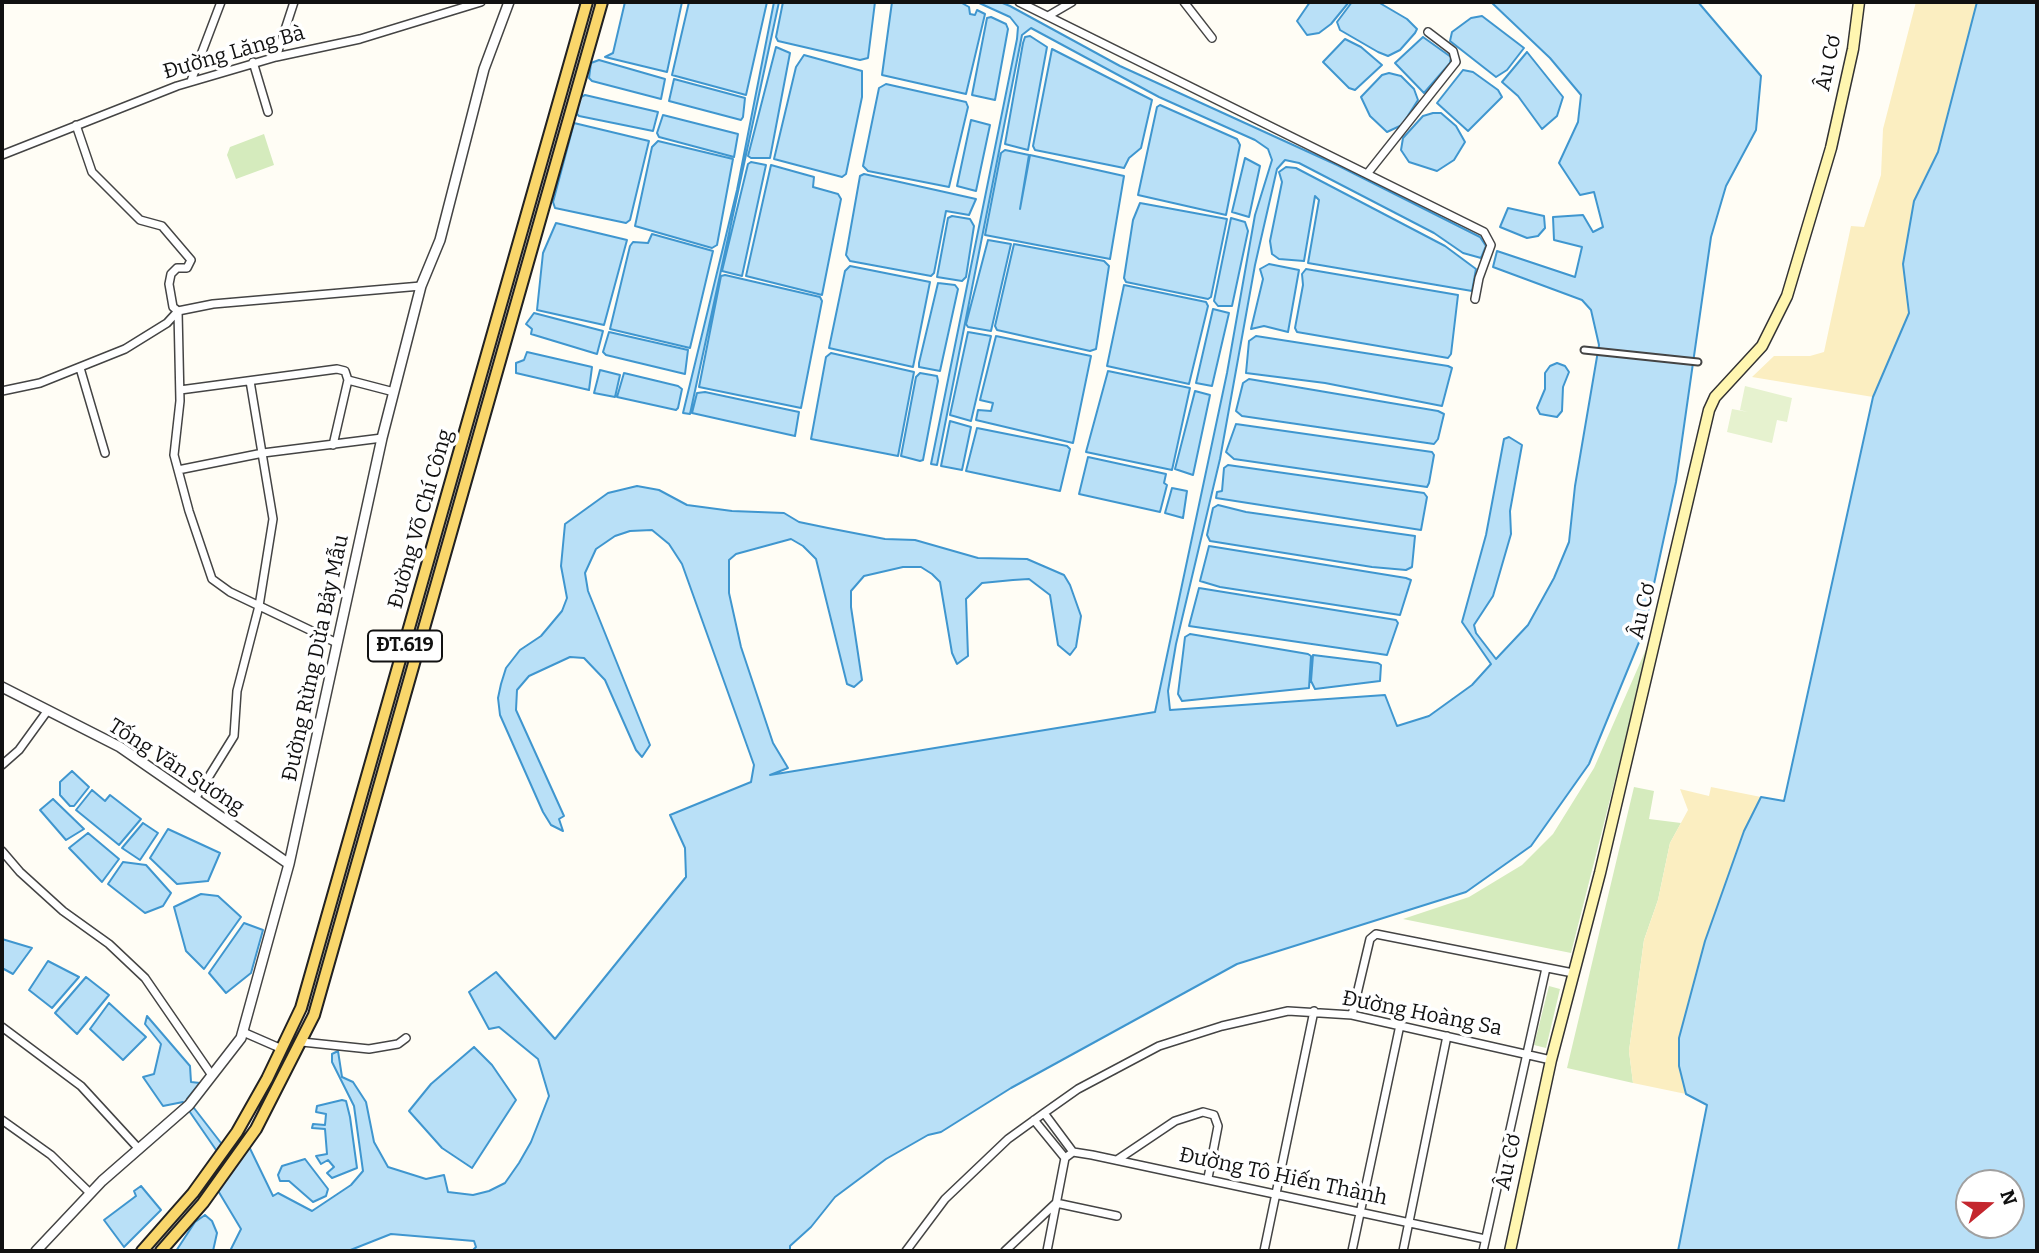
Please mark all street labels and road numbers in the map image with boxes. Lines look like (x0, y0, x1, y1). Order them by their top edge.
street label: Đường Lăng Bà (160, 21, 308, 85)
street label: Âu Cơ (1811, 33, 1847, 93)
street label: Đường Võ Chí Công (383, 426, 459, 612)
street label: Đường Rừng Dừa Bảy Mẫu (278, 532, 354, 784)
street label: Âu Cơ (1624, 581, 1662, 641)
road number: ĐT.619 (368, 631, 442, 662)
street label: Tống Văn Sương (103, 714, 249, 820)
street label: Đường Hoàng Sa (1340, 986, 1504, 1042)
street label: Âu Cơ (1491, 1132, 1527, 1192)
street label: Đường Tô Hiến Thành (1177, 1143, 1389, 1211)

